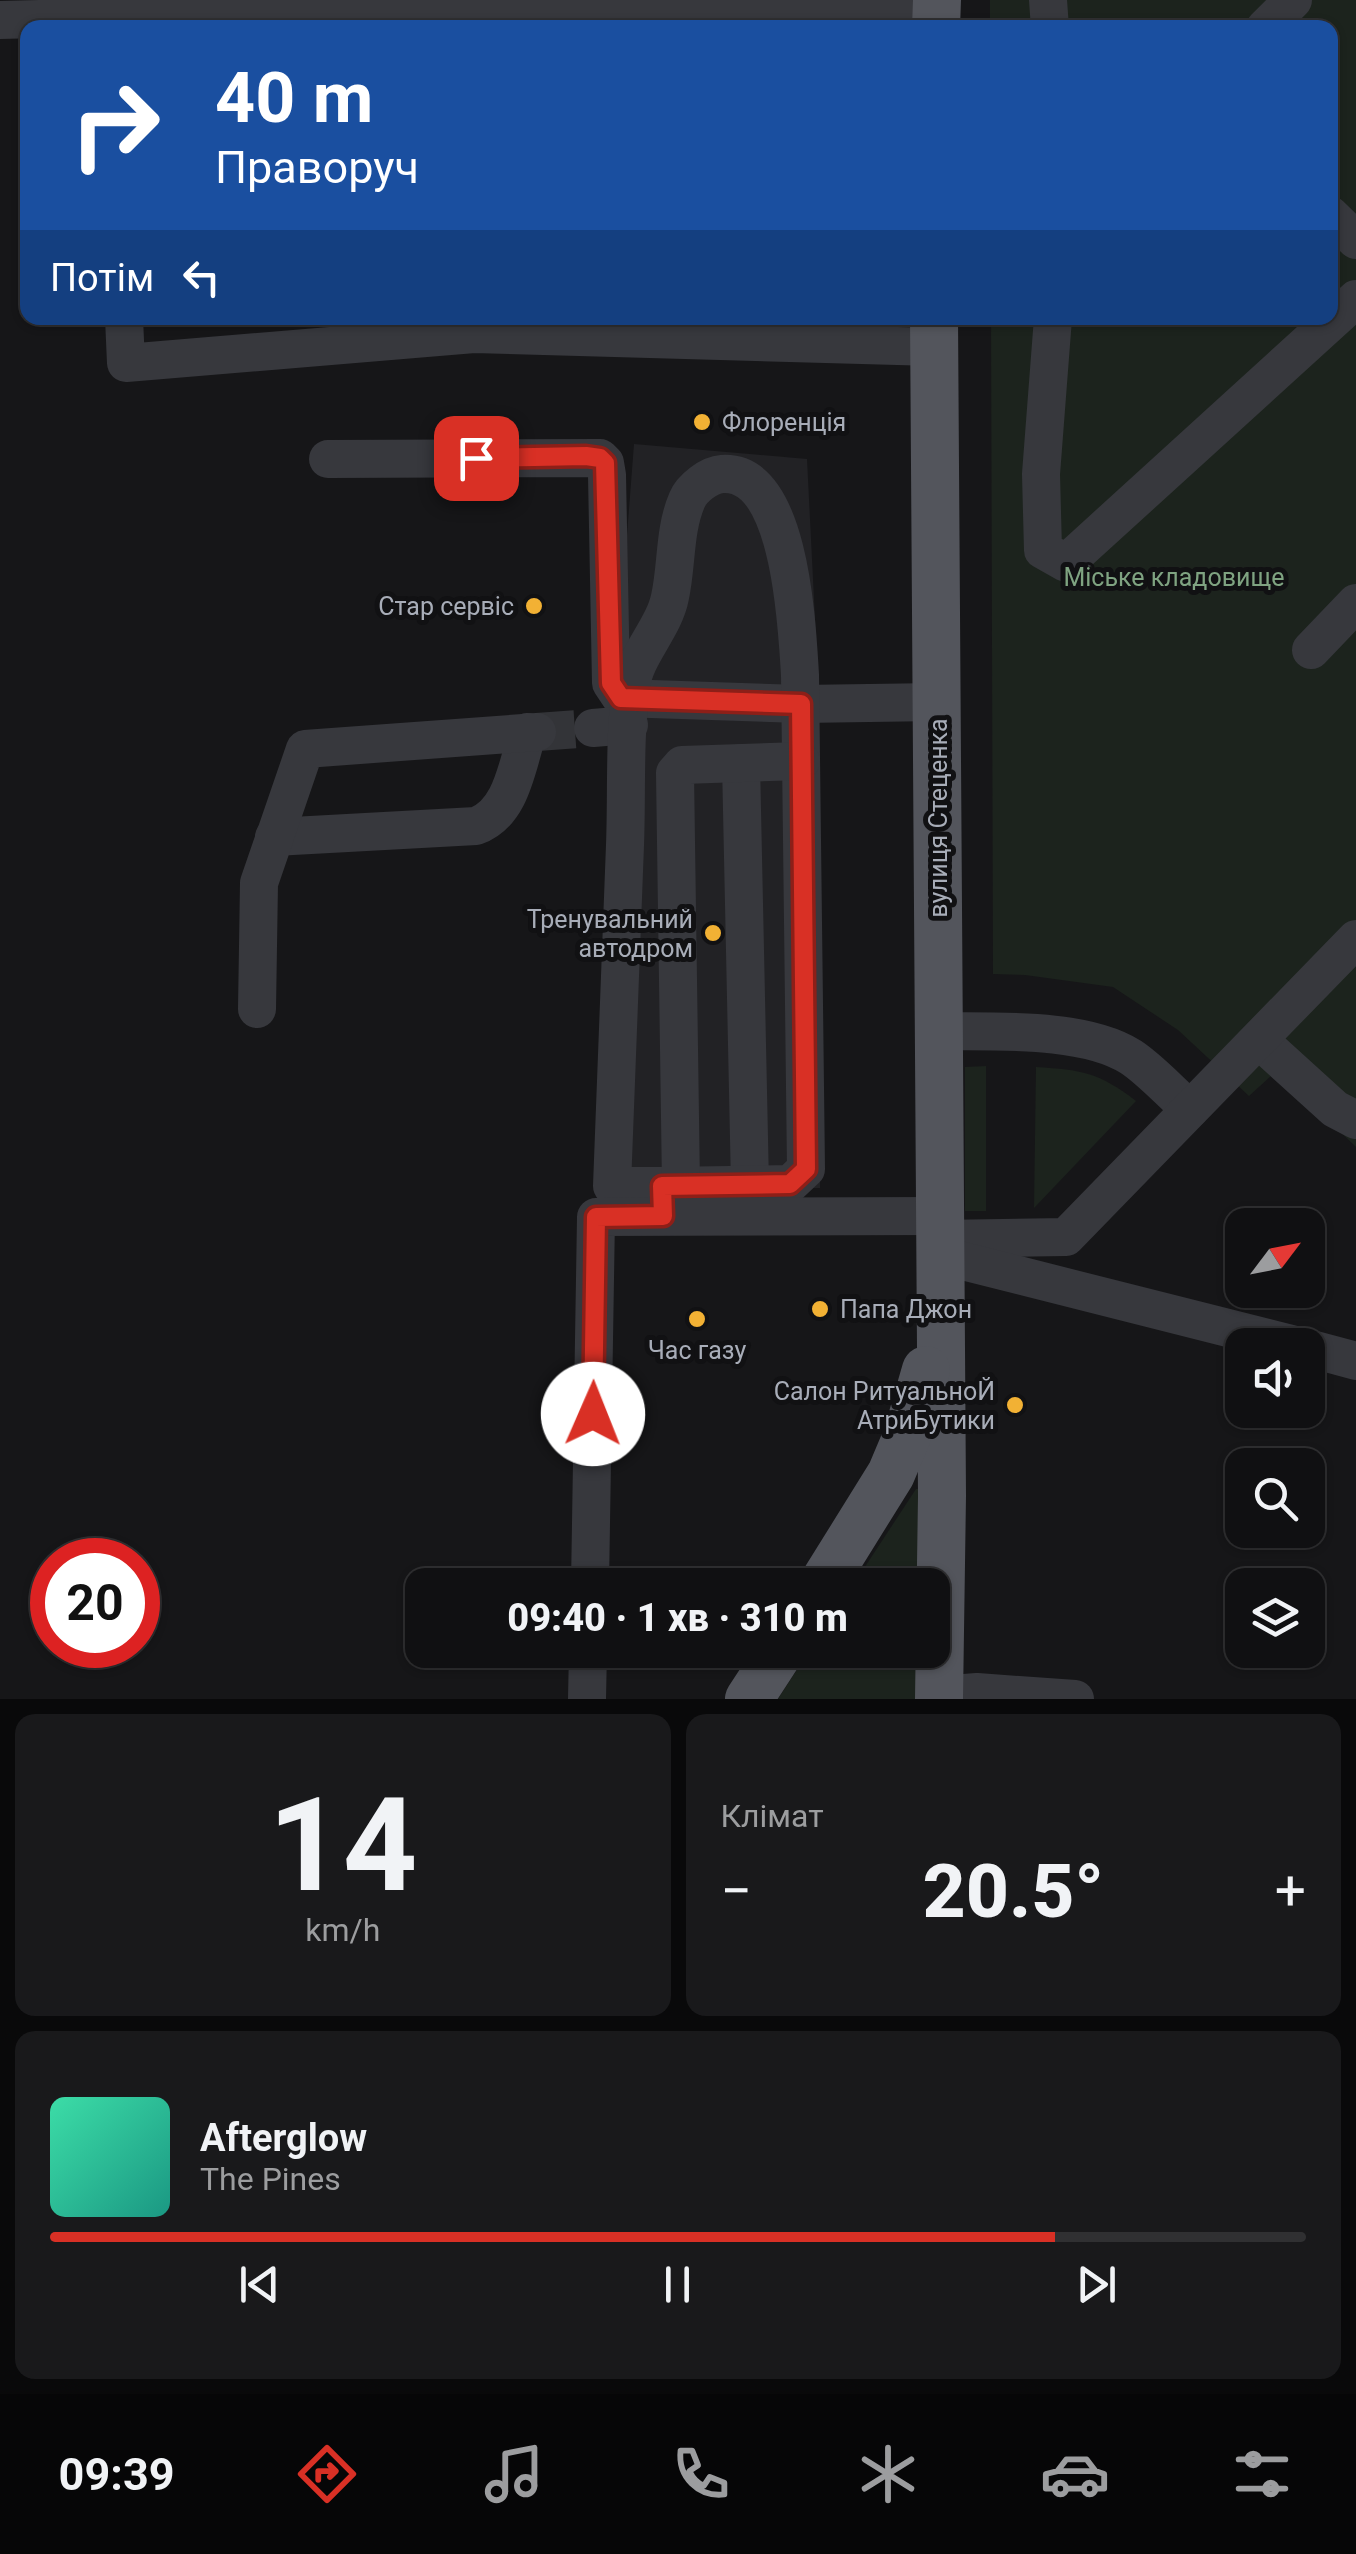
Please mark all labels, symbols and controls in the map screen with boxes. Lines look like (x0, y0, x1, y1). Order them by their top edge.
text: 40 m (215, 57, 373, 139)
icon: right (50, 60, 180, 190)
text: Праворуч (215, 141, 419, 194)
icon: left (174, 250, 229, 305)
text: Потім (50, 256, 154, 300)
place label: Флоренція (722, 408, 846, 437)
marker: Флоренція (691, 411, 713, 433)
pin (434, 416, 519, 501)
icon: arrive (449, 431, 504, 486)
park label: Міське кладовище (1063, 563, 1285, 592)
place label: Стар сервіс (378, 592, 514, 621)
marker: Стар сервіс (523, 595, 545, 617)
street label: вулиця Стеценка (924, 718, 953, 918)
place label: Тренувальний автодром (527, 905, 693, 963)
marker: Тренувальний автодром (702, 922, 724, 944)
north arrow (1225, 1208, 1325, 1308)
map controls (1225, 1208, 1325, 1668)
place label: Папа Джон (840, 1295, 972, 1324)
marker: Папа Джон (809, 1298, 831, 1320)
marker: Час газу (686, 1308, 708, 1330)
button: sound (1225, 1328, 1325, 1428)
place label: Час газу (648, 1336, 746, 1365)
position arrow (541, 1362, 645, 1466)
place label: Салон РитуальноЙ АтриБутики (774, 1377, 995, 1435)
marker: Салон РитуальноЙ АтриБутики (1004, 1394, 1026, 1416)
button: search (1225, 1448, 1325, 1548)
speed limit sign: 20 (30, 1538, 160, 1668)
button: layers (1225, 1568, 1325, 1668)
text: 09:40 · 1 хв · 310 m (507, 1596, 848, 1640)
text: 14 (268, 1769, 417, 1922)
text: Клімат (721, 1797, 824, 1835)
text: 20.5° (923, 1847, 1104, 1935)
text: − (721, 1859, 752, 1923)
text: + (1275, 1859, 1306, 1923)
text: km/h (305, 1911, 380, 1949)
text: Afterglow (200, 2116, 367, 2160)
text: The Pines (200, 2160, 341, 2198)
icon: previous (232, 2257, 287, 2312)
icon: pause (650, 2257, 705, 2312)
icon: next (1069, 2257, 1124, 2312)
icon: directions (292, 2439, 362, 2509)
icon: music (479, 2439, 549, 2509)
icon: phone (666, 2439, 736, 2509)
icon: climate (853, 2439, 923, 2509)
icon: car (1040, 2439, 1110, 2509)
icon: filters (1227, 2439, 1297, 2509)
text: 09:39 (59, 2448, 175, 2501)

